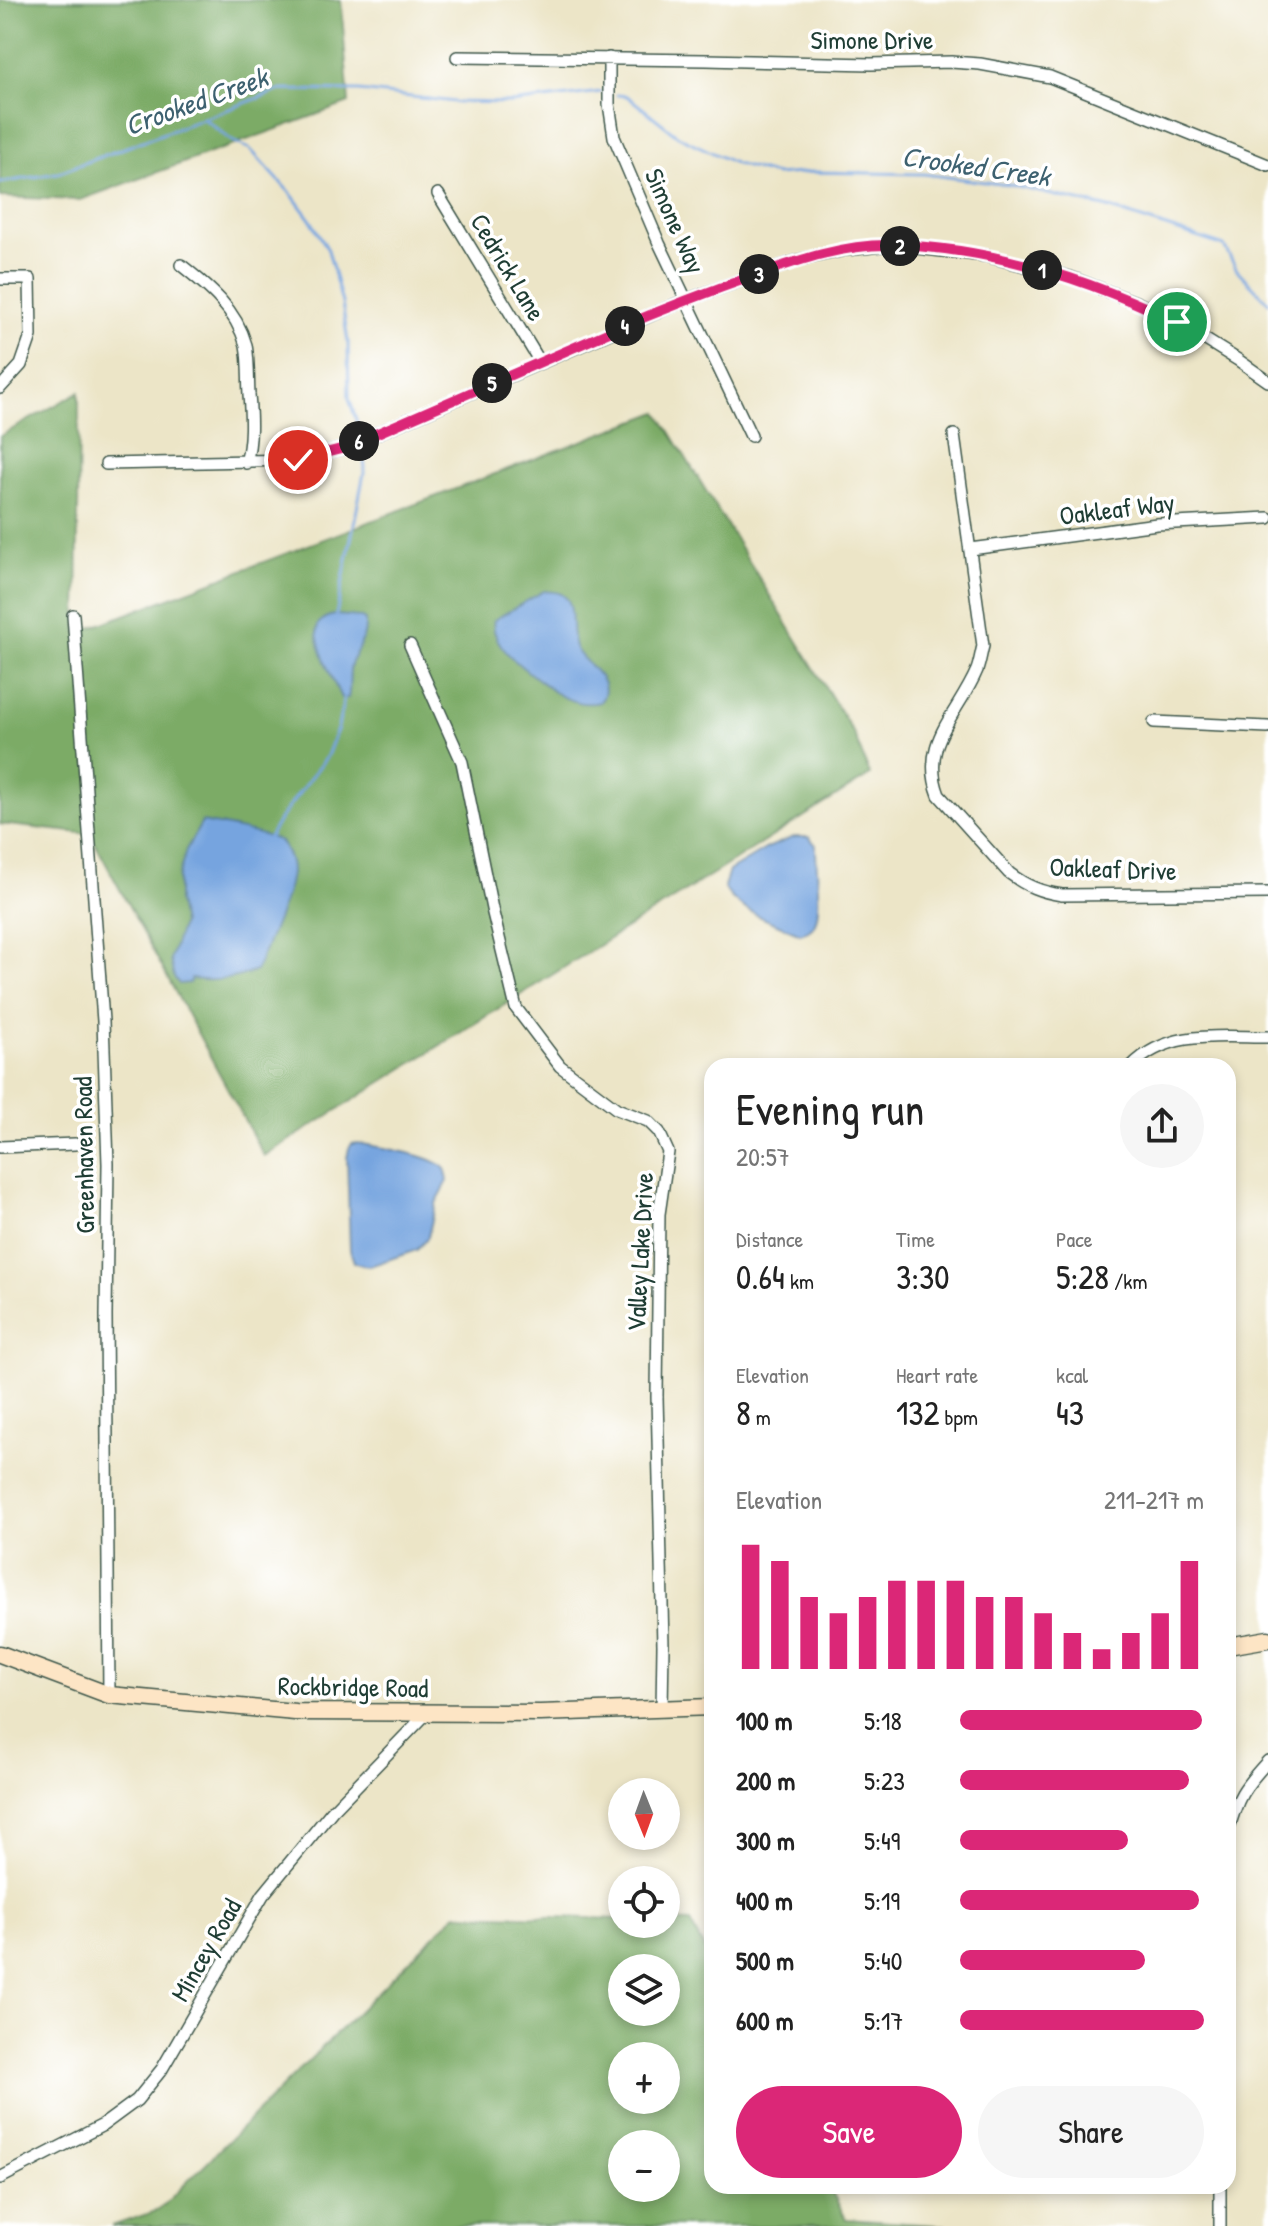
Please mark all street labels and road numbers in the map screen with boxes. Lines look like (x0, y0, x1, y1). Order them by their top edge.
street label: Simone Drive (811, 22, 933, 57)
street label: Simone Way (637, 163, 714, 279)
street label: Cedrick Lane (463, 207, 554, 327)
street label: Oakleaf Way (1058, 484, 1176, 533)
street label: Oakleaf Drive (1049, 849, 1177, 888)
street label: Greenhaven Road (65, 1076, 102, 1234)
street label: Valley Lake Drive (618, 1172, 661, 1332)
street label: Rockbridge Road (278, 1668, 428, 1705)
street label: Mincey Road (162, 1892, 249, 2007)

